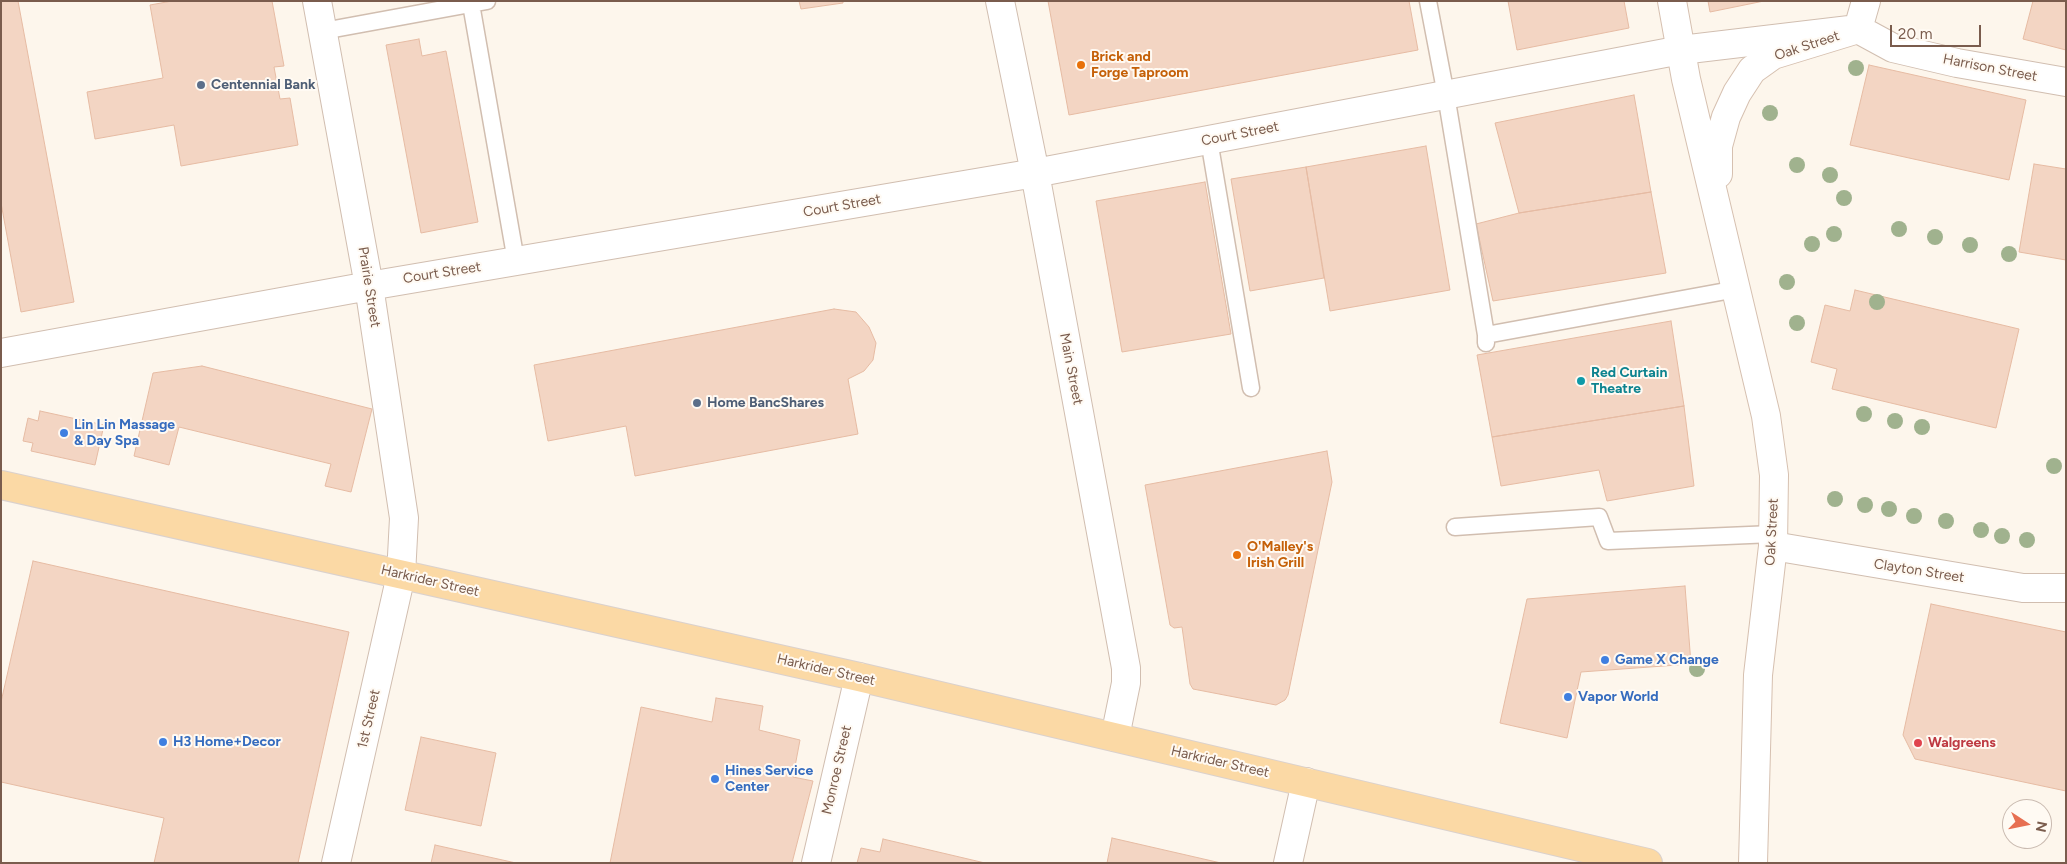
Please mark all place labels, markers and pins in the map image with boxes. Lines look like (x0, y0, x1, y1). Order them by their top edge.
place label: Brick and Forge Taproom (1091, 49, 1188, 82)
marker: Brick and Forge Taproom (1075, 59, 1087, 71)
place label: Centennial Bank (211, 77, 315, 93)
marker: Centennial Bank (195, 79, 207, 91)
place label: Red Curtain Theatre (1591, 365, 1667, 398)
marker: Red Curtain Theatre (1575, 375, 1587, 387)
place label: Home BancShares (707, 395, 824, 411)
marker: Home BancShares (691, 397, 703, 409)
place label: Lin Lin Massage & Day Spa (74, 417, 175, 450)
marker: Lin Lin Massage & Day Spa (58, 427, 70, 439)
place label: O'Malley's Irish Grill (1247, 539, 1313, 572)
marker: O'Malley's Irish Grill (1231, 549, 1243, 561)
place label: Game X Change (1615, 652, 1719, 668)
marker: Game X Change (1599, 654, 1611, 666)
place label: Vapor World (1578, 689, 1659, 705)
marker: Vapor World (1562, 691, 1574, 703)
place label: H3 Home+Decor (173, 734, 281, 750)
place label: Walgreens (1928, 735, 1996, 751)
marker: H3 Home+Decor (157, 736, 169, 748)
marker: Walgreens (1912, 737, 1924, 749)
place label: Hines Service Center (725, 763, 813, 796)
marker: Hines Service Center (709, 773, 721, 785)

